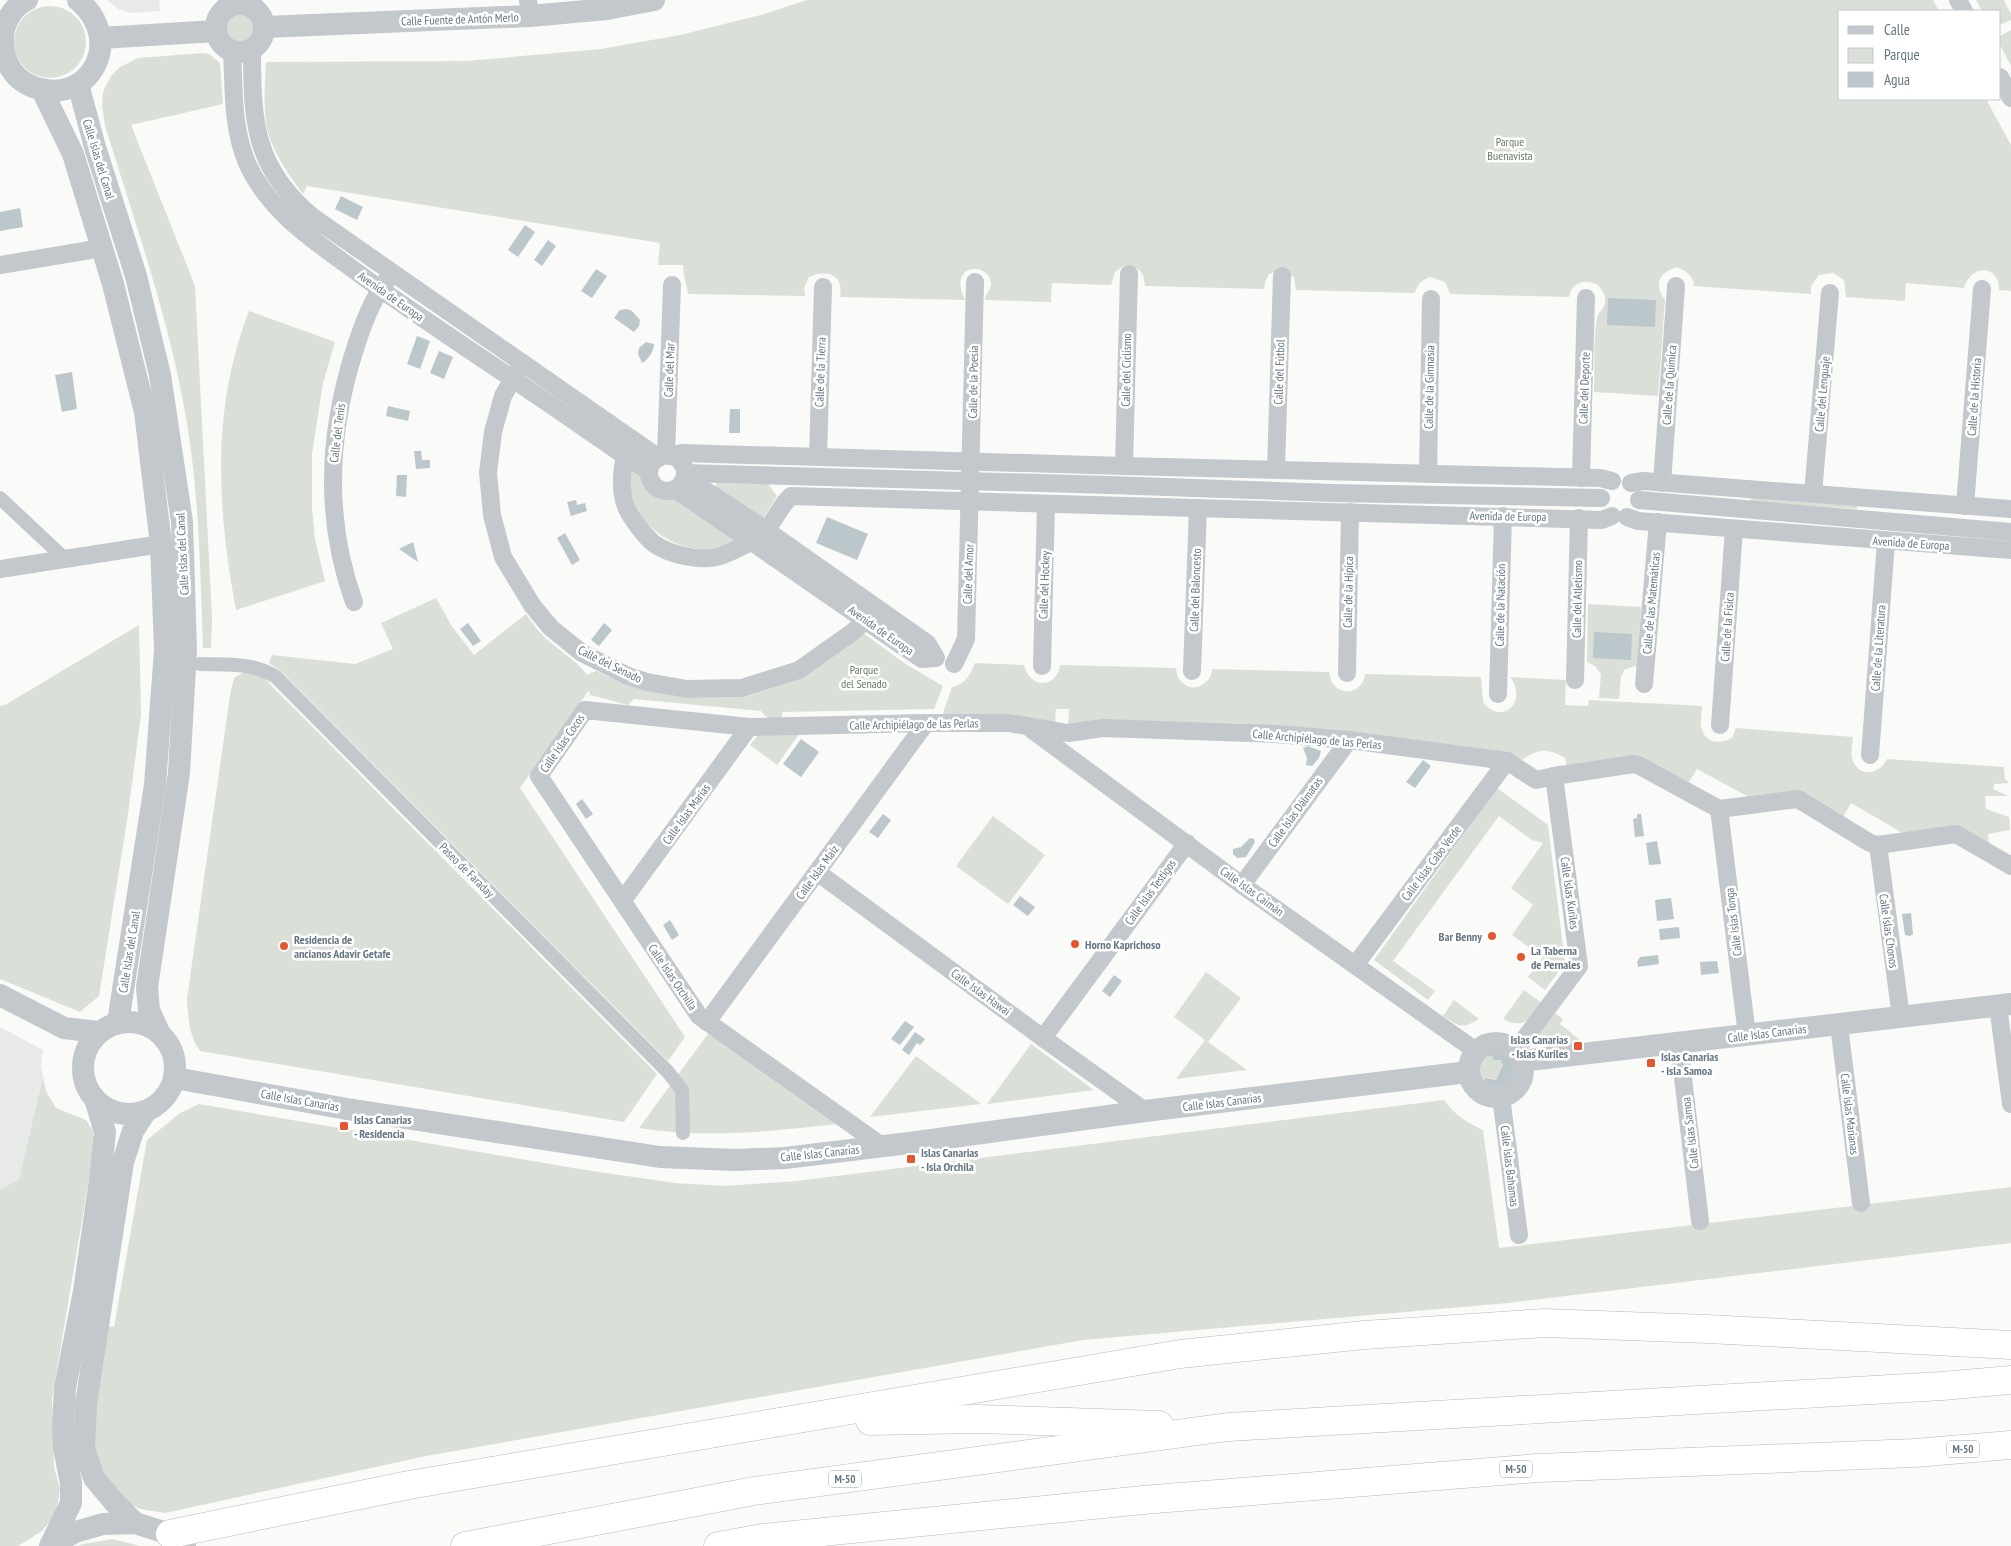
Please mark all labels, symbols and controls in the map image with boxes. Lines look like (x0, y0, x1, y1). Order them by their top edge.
street label: Calle Fuente de Antón Merlo (401, 9, 519, 29)
legend (1838, 10, 2001, 100)
text: Calle (1884, 20, 1910, 39)
text: Parque (1884, 45, 1920, 64)
text: Agua (1884, 70, 1910, 89)
street label: Calle Islas del Canal (80, 117, 118, 201)
park label: Parque Buenavista (1487, 134, 1533, 163)
street label: Avenida de Europa (355, 268, 427, 324)
street label: Calle del Ciclismo (1118, 333, 1134, 407)
street label: Calle de la Tierra (811, 337, 829, 407)
street label: Calle del Fútbol (1270, 339, 1288, 405)
street label: Calle del Mar (661, 342, 677, 397)
street label: Calle de la Química (1659, 344, 1679, 425)
street label: Calle de la Poesía (965, 345, 981, 418)
street label: Calle de la Gimnasia (1421, 345, 1437, 429)
street label: Calle del Deporte (1575, 352, 1593, 424)
street label: Calle del Lenguaje (1811, 355, 1833, 433)
street label: Calle de la Historia (1964, 357, 1984, 437)
street label: Calle del Tenis (326, 403, 348, 463)
street label: Avenida de Europa (1469, 508, 1547, 524)
street label: Calle Islas del Canal (172, 512, 192, 596)
street label: Avenida de Europa (1872, 533, 1950, 553)
street label: Calle del Amor (959, 543, 977, 604)
street label: Calle del Baloncesto (1186, 548, 1204, 632)
street label: Calle del Hockey (1035, 550, 1053, 619)
street label: Calle de las Matemáticas (1639, 551, 1663, 655)
street label: Calle de la Hípica (1340, 556, 1356, 628)
street label: Calle del Atletismo (1569, 560, 1585, 638)
street label: Calle de la Natación (1492, 563, 1508, 647)
street label: Calle de la Física (1717, 592, 1737, 662)
street label: Avenida de Europa (845, 602, 917, 658)
street label: Calle de la Literatura (1868, 604, 1889, 692)
street label: Calle del Senado (576, 642, 644, 686)
park label: Parque del Senado (841, 662, 887, 691)
street label: Calle Islas Cocos (536, 711, 588, 775)
street label: Calle Archipiélago de las Perlas (849, 715, 979, 733)
street label: Calle Archipiélago de las Perlas (1252, 726, 1382, 752)
street label: Calle Islas Dálmatas (1265, 774, 1325, 850)
street label: Calle Islas Marías (659, 781, 713, 847)
street label: Calle Islas Cabo Verde (1398, 822, 1464, 904)
street label: Paseo de Faraday (436, 839, 498, 901)
street label: Calle Islas Maíz (792, 842, 842, 902)
street label: Calle Islas Testigos (1121, 856, 1179, 928)
street label: Calle Islas Kuriles (1558, 856, 1582, 930)
street label: Calle Islas Caimán (1217, 863, 1287, 919)
street label: Calle Islas Tonga (1721, 887, 1745, 957)
street label: Calle Islas Chonos (1876, 893, 1902, 969)
street label: Calle Islas del Canal (115, 910, 143, 994)
place label: Bar Benny (1439, 929, 1482, 944)
marker: Bar Benny (1486, 930, 1498, 942)
place label: Residencia de ancianos Adavir Getafe (294, 932, 391, 961)
place label: Horno Kaprichoso (1085, 937, 1161, 952)
marker: Horno Kaprichoso (1069, 938, 1081, 950)
marker: Residencia de ancianos Adavir Getafe (278, 940, 290, 952)
street label: Calle Islas Orchilla (645, 941, 701, 1013)
place label: La Taberna de Pernales (1531, 943, 1581, 972)
marker: La Taberna de Pernales (1515, 951, 1527, 963)
street label: Calle Islas Hawai (948, 965, 1014, 1019)
street label: Calle Islas Canarias (1727, 1021, 1807, 1045)
place label: Islas Canarias - Islas Kuriles (1510, 1032, 1568, 1061)
marker: Islas Canarias - Islas Kuriles (1572, 1040, 1584, 1052)
place label: Islas Canarias - Isla Samoa (1661, 1049, 1719, 1078)
marker: Islas Canarias - Isla Samoa (1645, 1057, 1657, 1069)
street label: Calle Islas Marianas (1838, 1073, 1862, 1155)
street label: Calle Islas Canarias (260, 1086, 340, 1114)
street label: Calle Islas Canarias (1182, 1090, 1262, 1114)
street label: Calle Islas Samoa (1678, 1096, 1702, 1170)
place label: Islas Canarias - Residencia (354, 1112, 412, 1141)
marker: Islas Canarias - Residencia (338, 1120, 350, 1132)
street label: Calle Islas Bahamas (1498, 1125, 1522, 1207)
street label: Calle Islas Canarias (780, 1141, 860, 1165)
place label: Islas Canarias - Isla Orchila (921, 1145, 979, 1174)
marker: Islas Canarias - Isla Orchila (905, 1153, 917, 1165)
road number: M-50 (1947, 1440, 1979, 1458)
road number: M-50 (1500, 1460, 1532, 1478)
road number: M-50 (829, 1470, 861, 1488)

